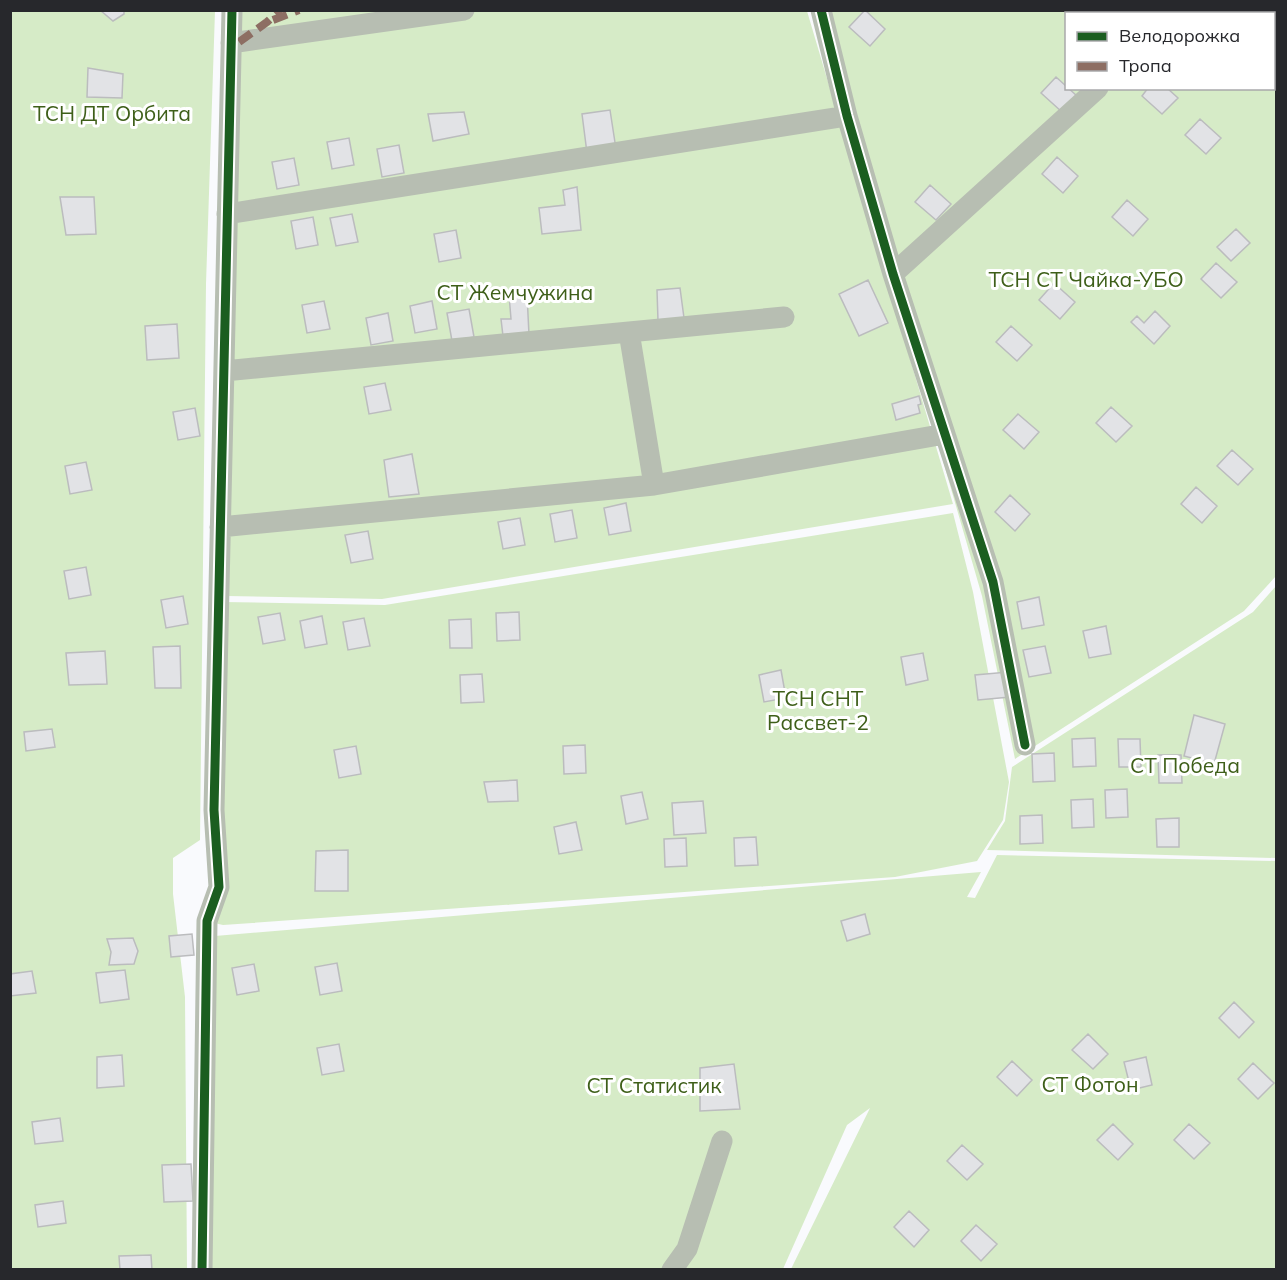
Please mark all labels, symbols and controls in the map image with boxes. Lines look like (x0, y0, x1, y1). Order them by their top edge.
legend (1065, 12, 1275, 90)
text: Велодорожка (1119, 24, 1240, 47)
text: Тропа (1119, 54, 1172, 77)
park label: ТСН ДТ Орбита (33, 100, 191, 126)
park label: ТСН СТ Чайка-УБО (988, 266, 1184, 292)
park label: СТ Жемчужина (437, 279, 593, 305)
park label: ТСН СНТ Рассвет-2 (767, 685, 869, 735)
park label: СТ Победа (1130, 752, 1240, 778)
park label: СТ Фотон (1041, 1071, 1139, 1097)
park label: СТ Статистик (586, 1072, 722, 1098)

